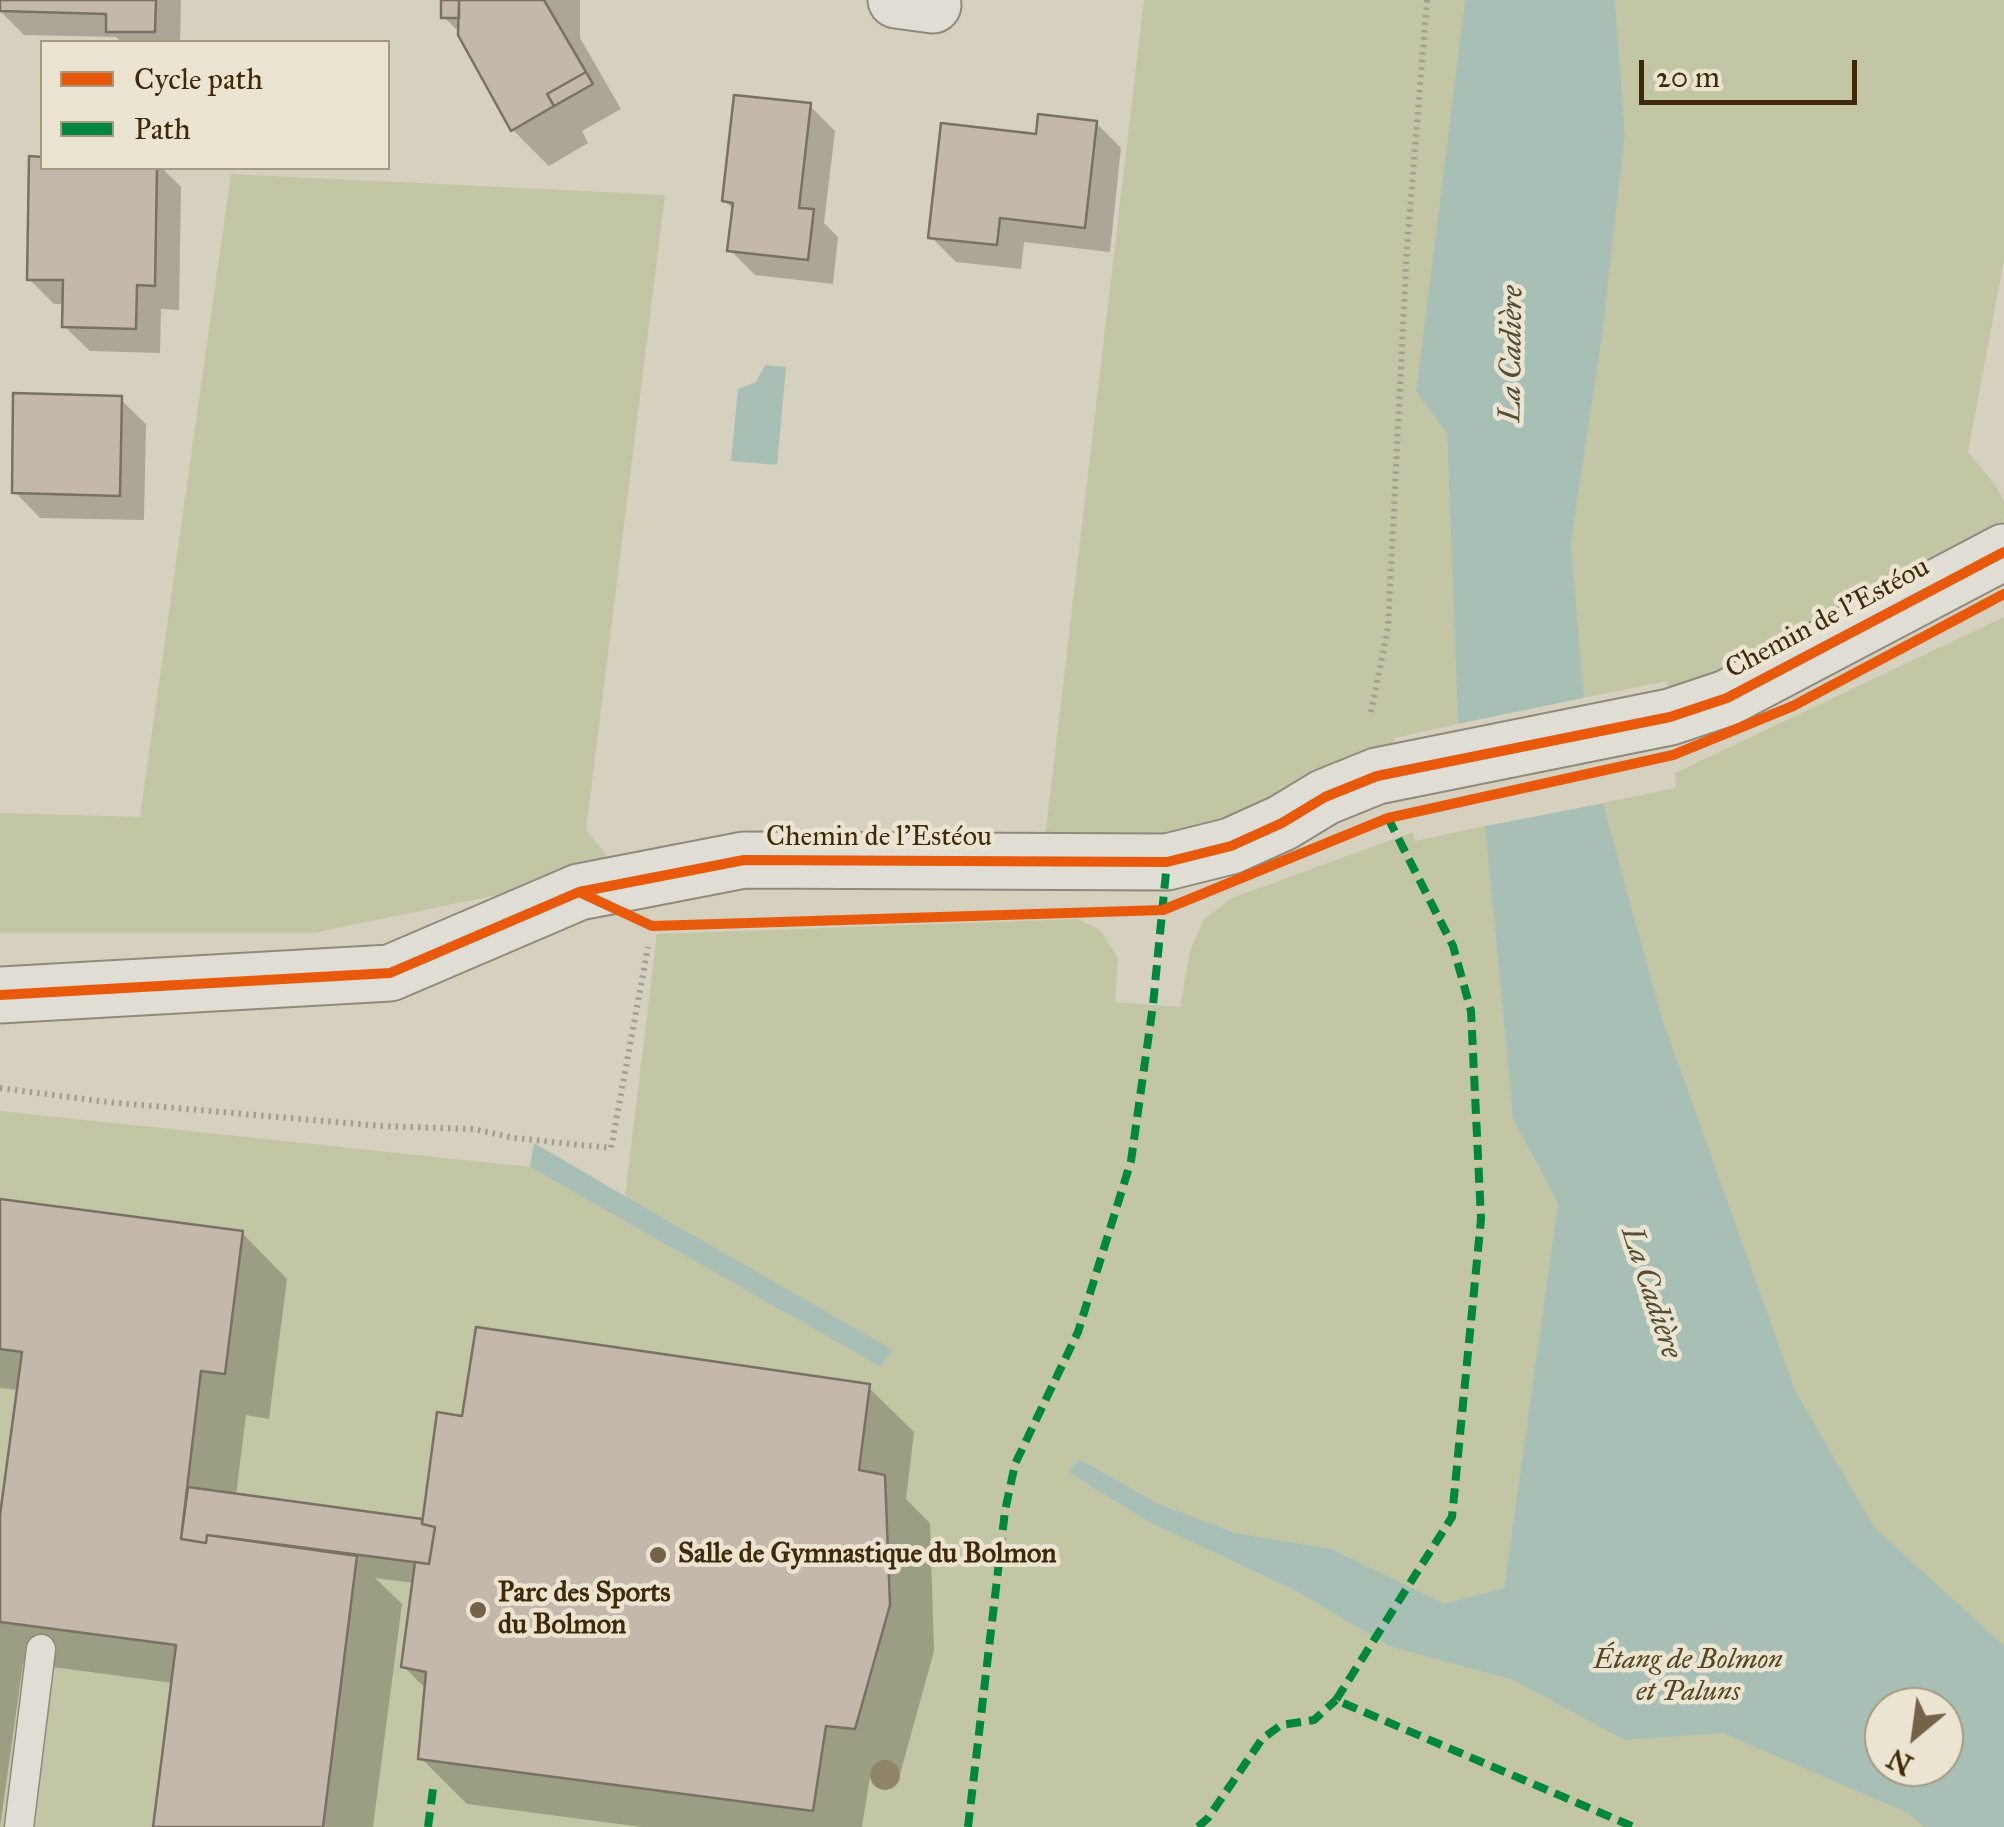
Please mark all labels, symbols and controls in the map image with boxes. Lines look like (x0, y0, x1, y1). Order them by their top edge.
legend (40, 40, 390, 170)
scale bar (1644, 40, 1862, 102)
text: 20 m (1656, 59, 1720, 95)
text: Cycle path (134, 61, 263, 97)
text: Path (134, 111, 191, 147)
water label: La Cadière (1494, 286, 1532, 422)
street label: Chemin de l'Estéou (1720, 551, 1936, 687)
street label: Chemin de l'Estéou (766, 821, 992, 855)
water label: La Cadière (1612, 1223, 1688, 1363)
place label: Salle de Gymnastique du Bolmon (678, 1538, 1056, 1572)
marker: Salle de Gymnastique du Bolmon (647, 1544, 669, 1566)
place label: Parc des Sports du Bolmon (498, 1577, 670, 1643)
marker: Parc des Sports du Bolmon (467, 1599, 489, 1621)
park label: Étang de Bolmon et Paluns (1593, 1644, 1783, 1710)
north arrow (1864, 1687, 1964, 1787)
text: N (1881, 1741, 1919, 1783)

